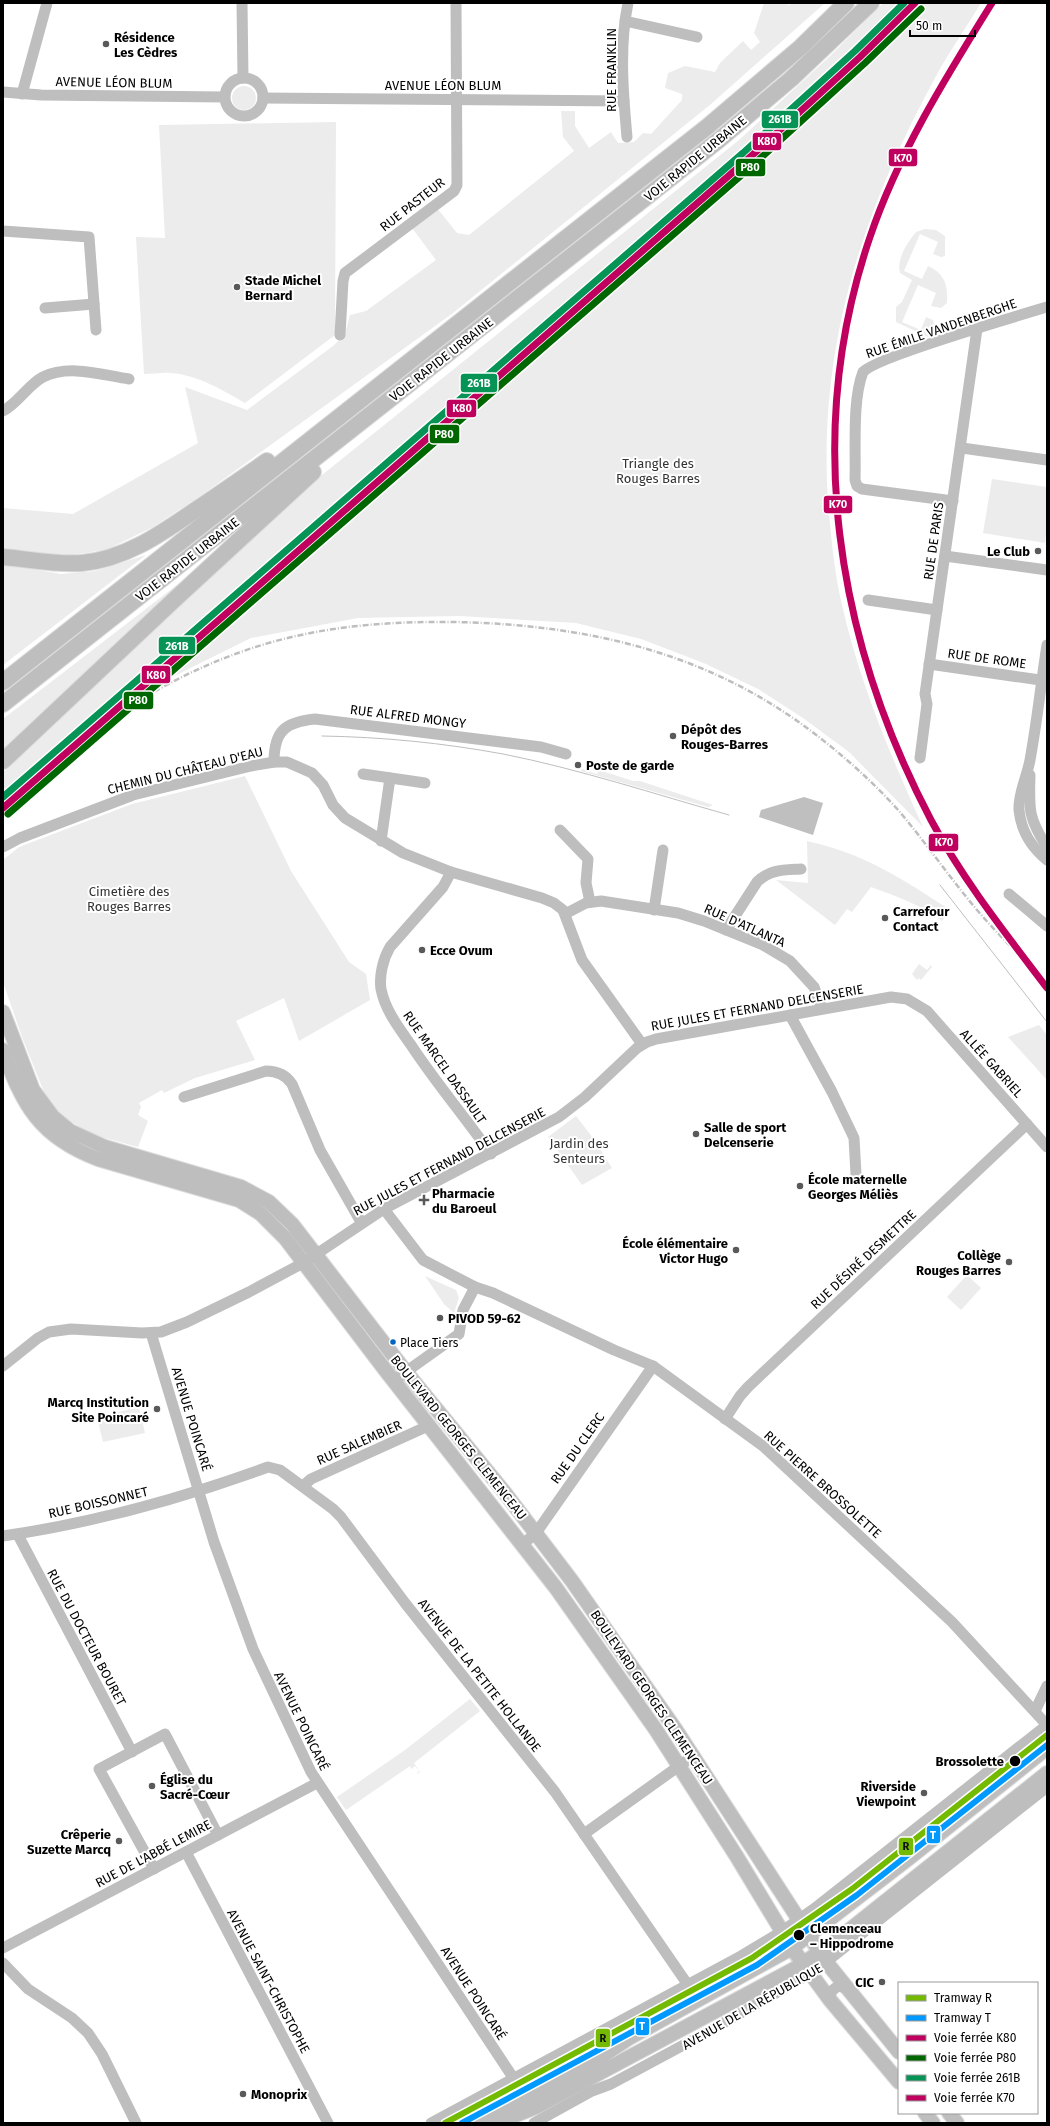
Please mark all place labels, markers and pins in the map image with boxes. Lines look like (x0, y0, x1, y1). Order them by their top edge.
place label: Résidence Les Cèdres (114, 30, 178, 60)
marker: Résidence Les Cèdres (101, 39, 111, 49)
place label: Stade Michel Bernard (245, 273, 321, 303)
marker: Stade Michel Bernard (232, 282, 242, 292)
place label: Le Club (987, 544, 1030, 559)
marker: Le Club (1033, 546, 1043, 556)
place label: Dépôt des Rouges-Barres (681, 722, 769, 752)
marker: Dépôt des Rouges-Barres (668, 731, 678, 741)
place label: Poste de garde (586, 758, 674, 773)
marker: Poste de garde (573, 760, 583, 770)
place label: Carrefour Contact (893, 904, 950, 934)
marker: Carrefour Contact (880, 913, 890, 923)
place label: Ecce Ovum (430, 943, 493, 958)
marker: Ecce Ovum (417, 945, 427, 955)
place label: Salle de sport Delcenserie (704, 1120, 787, 1150)
marker: Salle de sport Delcenserie (691, 1129, 701, 1139)
place label: École maternelle Georges Méliès (808, 1171, 907, 1202)
marker: École maternelle Georges Méliès (795, 1181, 805, 1191)
place label: Pharmacie du Baroeul (432, 1186, 496, 1216)
marker: Pharmacie du Baroeul (419, 1195, 429, 1205)
place label: École élémentaire Victor Hugo (622, 1235, 728, 1266)
marker: École élémentaire Victor Hugo (731, 1245, 741, 1255)
place label: Collège Rouges Barres (916, 1248, 1002, 1278)
marker: Collège Rouges Barres (1004, 1257, 1014, 1267)
place label: PIVOD 59-62 (448, 1311, 521, 1326)
marker: PIVOD 59-62 (435, 1313, 445, 1323)
place label: Place Tiers (400, 1336, 459, 1350)
marker: Place Tiers (388, 1337, 398, 1347)
place label: Marcq Institution Site Poincaré (47, 1395, 149, 1425)
marker: Marcq Institution Site Poincaré (152, 1404, 162, 1414)
place label: Brossolette (936, 1754, 1004, 1769)
marker: Brossolette (1008, 1754, 1022, 1768)
place label: Église du Sacré-Cœur (160, 1771, 231, 1802)
place label: Riverside Viewpoint (855, 1779, 917, 1809)
marker: Église du Sacré-Cœur (147, 1781, 157, 1791)
marker: Riverside Viewpoint (919, 1788, 929, 1798)
place label: Crêperie Suzette Marcq (27, 1827, 111, 1857)
marker: Crêperie Suzette Marcq (114, 1836, 124, 1846)
place label: Clemenceau – Hippodrome (810, 1921, 894, 1951)
marker: Clemenceau – Hippodrome (792, 1928, 806, 1942)
place label: CIC (855, 1975, 875, 1990)
marker: CIC (877, 1977, 887, 1987)
place label: Monoprix (251, 2087, 308, 2102)
marker: Monoprix (238, 2089, 248, 2099)

